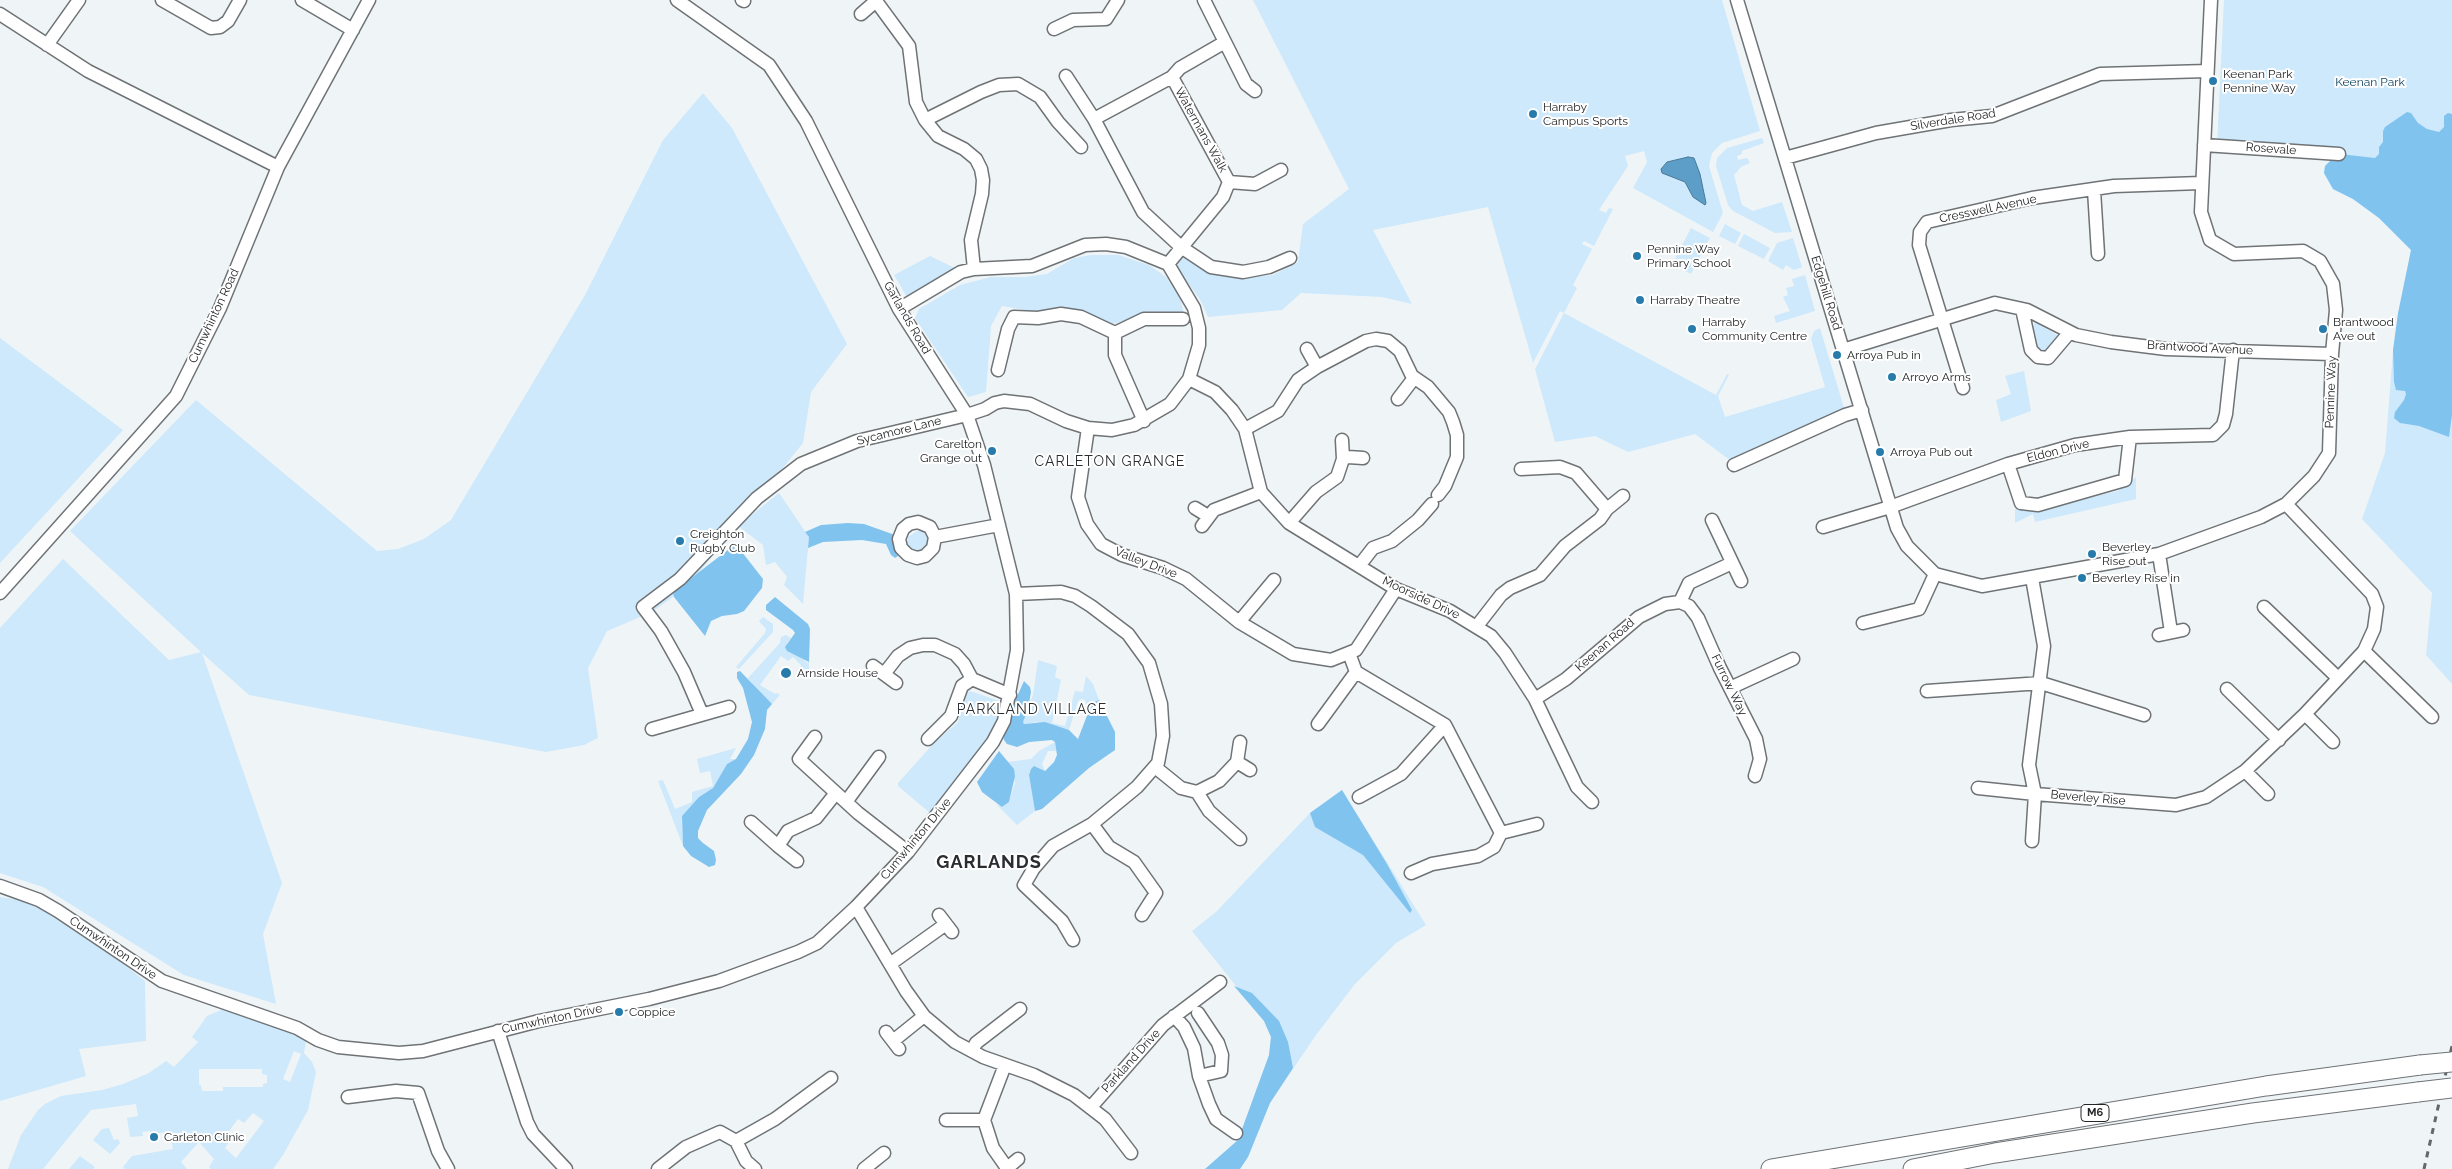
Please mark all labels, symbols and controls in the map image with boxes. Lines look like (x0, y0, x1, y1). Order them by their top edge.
place label: Keenan Park Pennine Way (2223, 67, 2296, 95)
marker: Keenan Park Pennine Way (2207, 75, 2219, 87)
park label: Keenan Park (2335, 75, 2405, 89)
street label: Watermans Walk (1172, 85, 1230, 175)
place label: Harraby Campus Sports (1543, 100, 1628, 128)
street label: Silverdale Road (1909, 106, 1997, 134)
marker: Harraby Campus Sports (1527, 108, 1539, 120)
street label: Rosevale (2245, 140, 2297, 158)
street label: Cresswell Avenue (1938, 192, 2038, 226)
place label: Pennine Way Primary School (1647, 242, 1731, 270)
marker: Pennine Way Primary School (1631, 250, 1643, 262)
street label: Edgehill Road (1808, 254, 1844, 332)
street label: Cumwhinton Road (186, 267, 242, 365)
street label: Garlands Road (880, 279, 934, 357)
place label: Harraby Theatre (1650, 293, 1740, 307)
marker: Harraby Theatre (1634, 294, 1646, 306)
place label: Harraby Community Centre (1702, 315, 1807, 343)
place label: Brantwood Ave out (2333, 315, 2394, 343)
marker: Harraby Community Centre (1686, 323, 1698, 335)
marker: Brantwood Ave out (2317, 323, 2329, 335)
street label: Brantwood Avenue (2147, 338, 2253, 358)
place label: Arroya Pub in (1847, 348, 1921, 362)
marker: Arroya Pub in (1831, 349, 1843, 361)
street label: Pennine Way (2323, 355, 2339, 429)
place label: Arroyo Arms (1902, 370, 1971, 384)
marker: Arroyo Arms (1886, 371, 1898, 383)
street label: Sycamore Lane (855, 414, 943, 448)
street label: Eldon Drive (2025, 436, 2091, 466)
place label: Carelton Grange out (920, 437, 982, 465)
marker: Carelton Grange out (986, 445, 998, 457)
place label: Arroya Pub out (1890, 445, 1973, 459)
marker: Arroya Pub out (1874, 446, 1886, 458)
district label: CARLETON GRANGE (1033, 454, 1187, 470)
place label: Creighton Rugby Club (690, 527, 755, 555)
marker: Creighton Rugby Club (674, 535, 686, 547)
place label: Beverley Rise out (2102, 540, 2151, 568)
street label: Valley Drive (1113, 545, 1179, 581)
marker: Beverley Rise out (2086, 548, 2098, 560)
place label: Beverley Rise in (2092, 571, 2180, 585)
marker: Beverley Rise in (2076, 572, 2088, 584)
street label: Moorside Drive (1380, 574, 1462, 622)
street label: Keenan Road (1572, 615, 1638, 675)
street label: Furrow Way (1708, 652, 1750, 718)
marker: Arnside House (779, 666, 793, 680)
place label: Arnside House (797, 666, 878, 680)
district label: PARKLAND VILLAGE (955, 702, 1109, 718)
street label: Beverley Rise (2050, 788, 2126, 808)
street label: Cumwhinton Drive (878, 795, 954, 883)
district label: GARLANDS (935, 852, 1043, 874)
street label: Cumwhinton Drive (67, 913, 159, 983)
street label: Cumwhinton Drive (500, 1001, 604, 1037)
place label: Coppice (629, 1005, 675, 1019)
marker: Coppice (613, 1006, 625, 1018)
street label: Parkland Drive (1099, 1026, 1163, 1096)
road number: M6 (2081, 1104, 2109, 1122)
place label: Carleton Clinic (164, 1130, 245, 1144)
marker: Carleton Clinic (148, 1131, 160, 1143)

